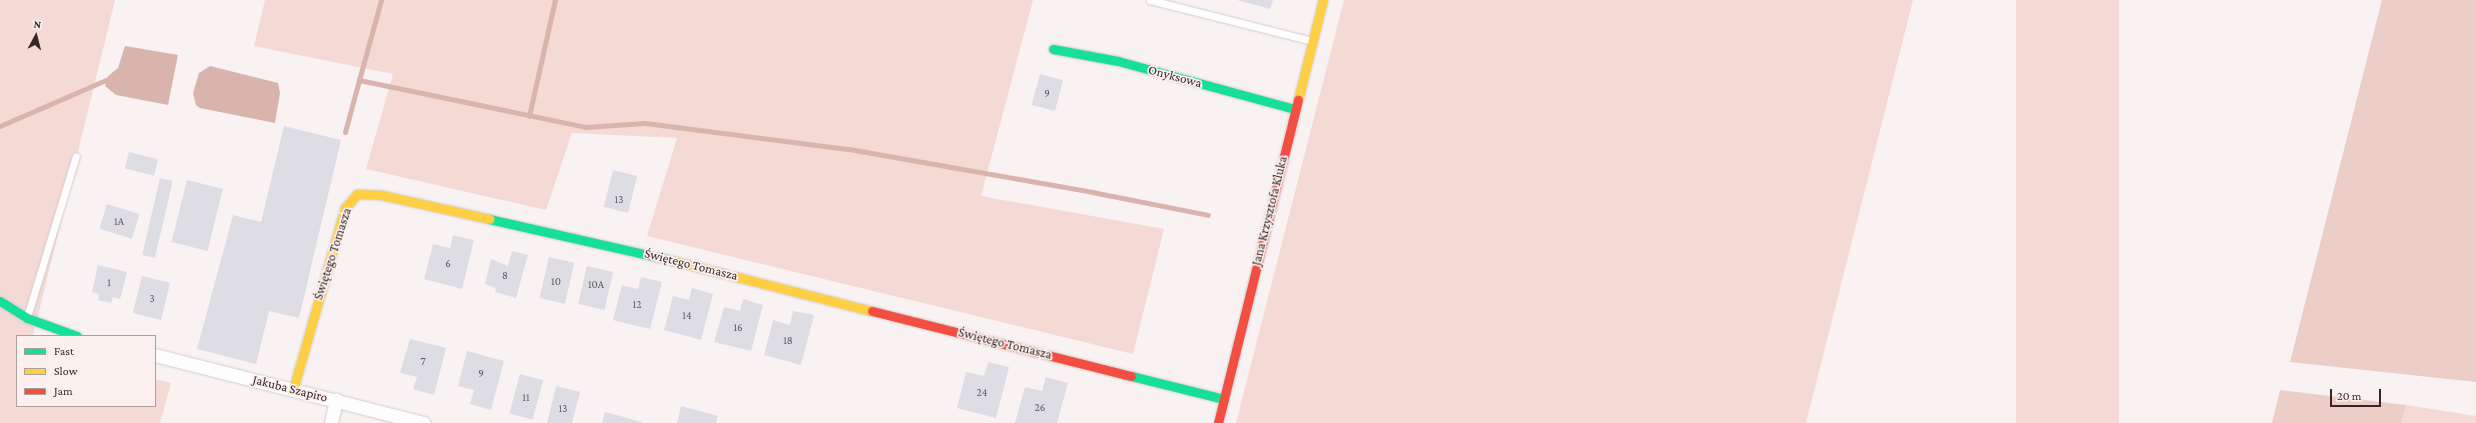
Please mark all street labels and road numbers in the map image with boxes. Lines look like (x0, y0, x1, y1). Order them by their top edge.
street label: Onyksowa (1147, 62, 1203, 92)
street label: Jana Krzysztofa Kluka (1249, 155, 1291, 267)
street label: Świętego Tomasza (311, 206, 355, 302)
street label: Świętego Tomasza (643, 246, 739, 284)
street label: Świętego Tomasza (957, 325, 1053, 363)
street label: Jakuba Szapiro (251, 372, 329, 406)

